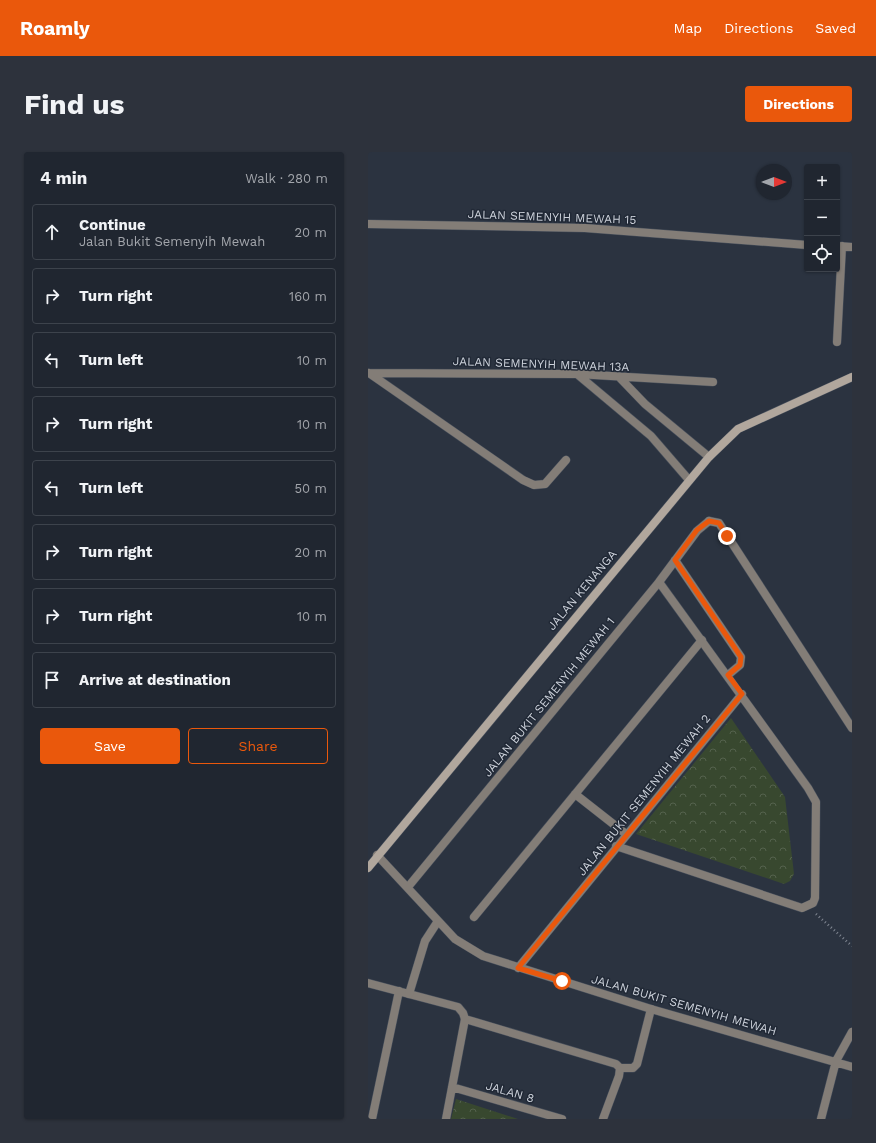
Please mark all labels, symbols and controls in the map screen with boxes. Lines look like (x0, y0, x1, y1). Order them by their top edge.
text: Roamly (20, 17, 90, 40)
text: Map (674, 20, 702, 36)
text: Directions (724, 20, 793, 36)
text: Saved (815, 20, 856, 36)
button: Directions (745, 86, 852, 122)
text: Find us (24, 88, 124, 121)
north arrow (756, 164, 792, 200)
map controls (804, 164, 840, 272)
button: + (804, 164, 840, 200)
text: 4 min (40, 168, 87, 188)
text: Walk · 280 m (245, 171, 328, 186)
button: − (804, 200, 840, 236)
street label: JALAN SEMENYIH MEWAH 15 (467, 207, 637, 227)
text: Continue (79, 216, 146, 234)
icon: ahead (41, 221, 63, 243)
text: 20 m (295, 225, 327, 240)
text: Jalan Bukit Semenyih Mewah (79, 234, 265, 249)
button: locate (804, 236, 840, 272)
icon: right (41, 285, 63, 307)
text: Turn right (79, 287, 152, 305)
text: 160 m (289, 289, 327, 304)
icon: left (41, 349, 63, 371)
text: Turn left (79, 351, 143, 369)
text: 10 m (297, 353, 327, 368)
street label: JALAN SEMENYIH MEWAH 13A (452, 354, 630, 374)
icon: right (41, 413, 63, 435)
text: Turn right (79, 415, 152, 433)
text: 10 m (297, 417, 327, 432)
icon: left (41, 477, 63, 499)
text: Turn left (79, 479, 143, 497)
text: 50 m (295, 481, 327, 496)
route end (718, 527, 736, 545)
icon: right (41, 541, 63, 563)
text: Turn right (79, 543, 152, 561)
text: 20 m (295, 545, 327, 560)
street label: JALAN KENANGA (544, 547, 620, 633)
icon: right (41, 605, 63, 627)
text: Turn right (79, 607, 152, 625)
text: 10 m (297, 609, 327, 624)
street label: JALAN BUKIT SEMENYIH MEWAH 1 (480, 615, 618, 779)
icon: arrive (41, 669, 63, 691)
text: Arrive at destination (79, 671, 231, 689)
street label: JALAN BUKIT SEMENYIH MEWAH 2 (575, 712, 713, 878)
button: Save (40, 728, 180, 764)
button: Share (188, 728, 328, 764)
route start (553, 972, 571, 990)
street label: JALAN BUKIT SEMENYIH MEWAH (590, 972, 778, 1038)
street label: JALAN 8 (484, 1078, 536, 1106)

